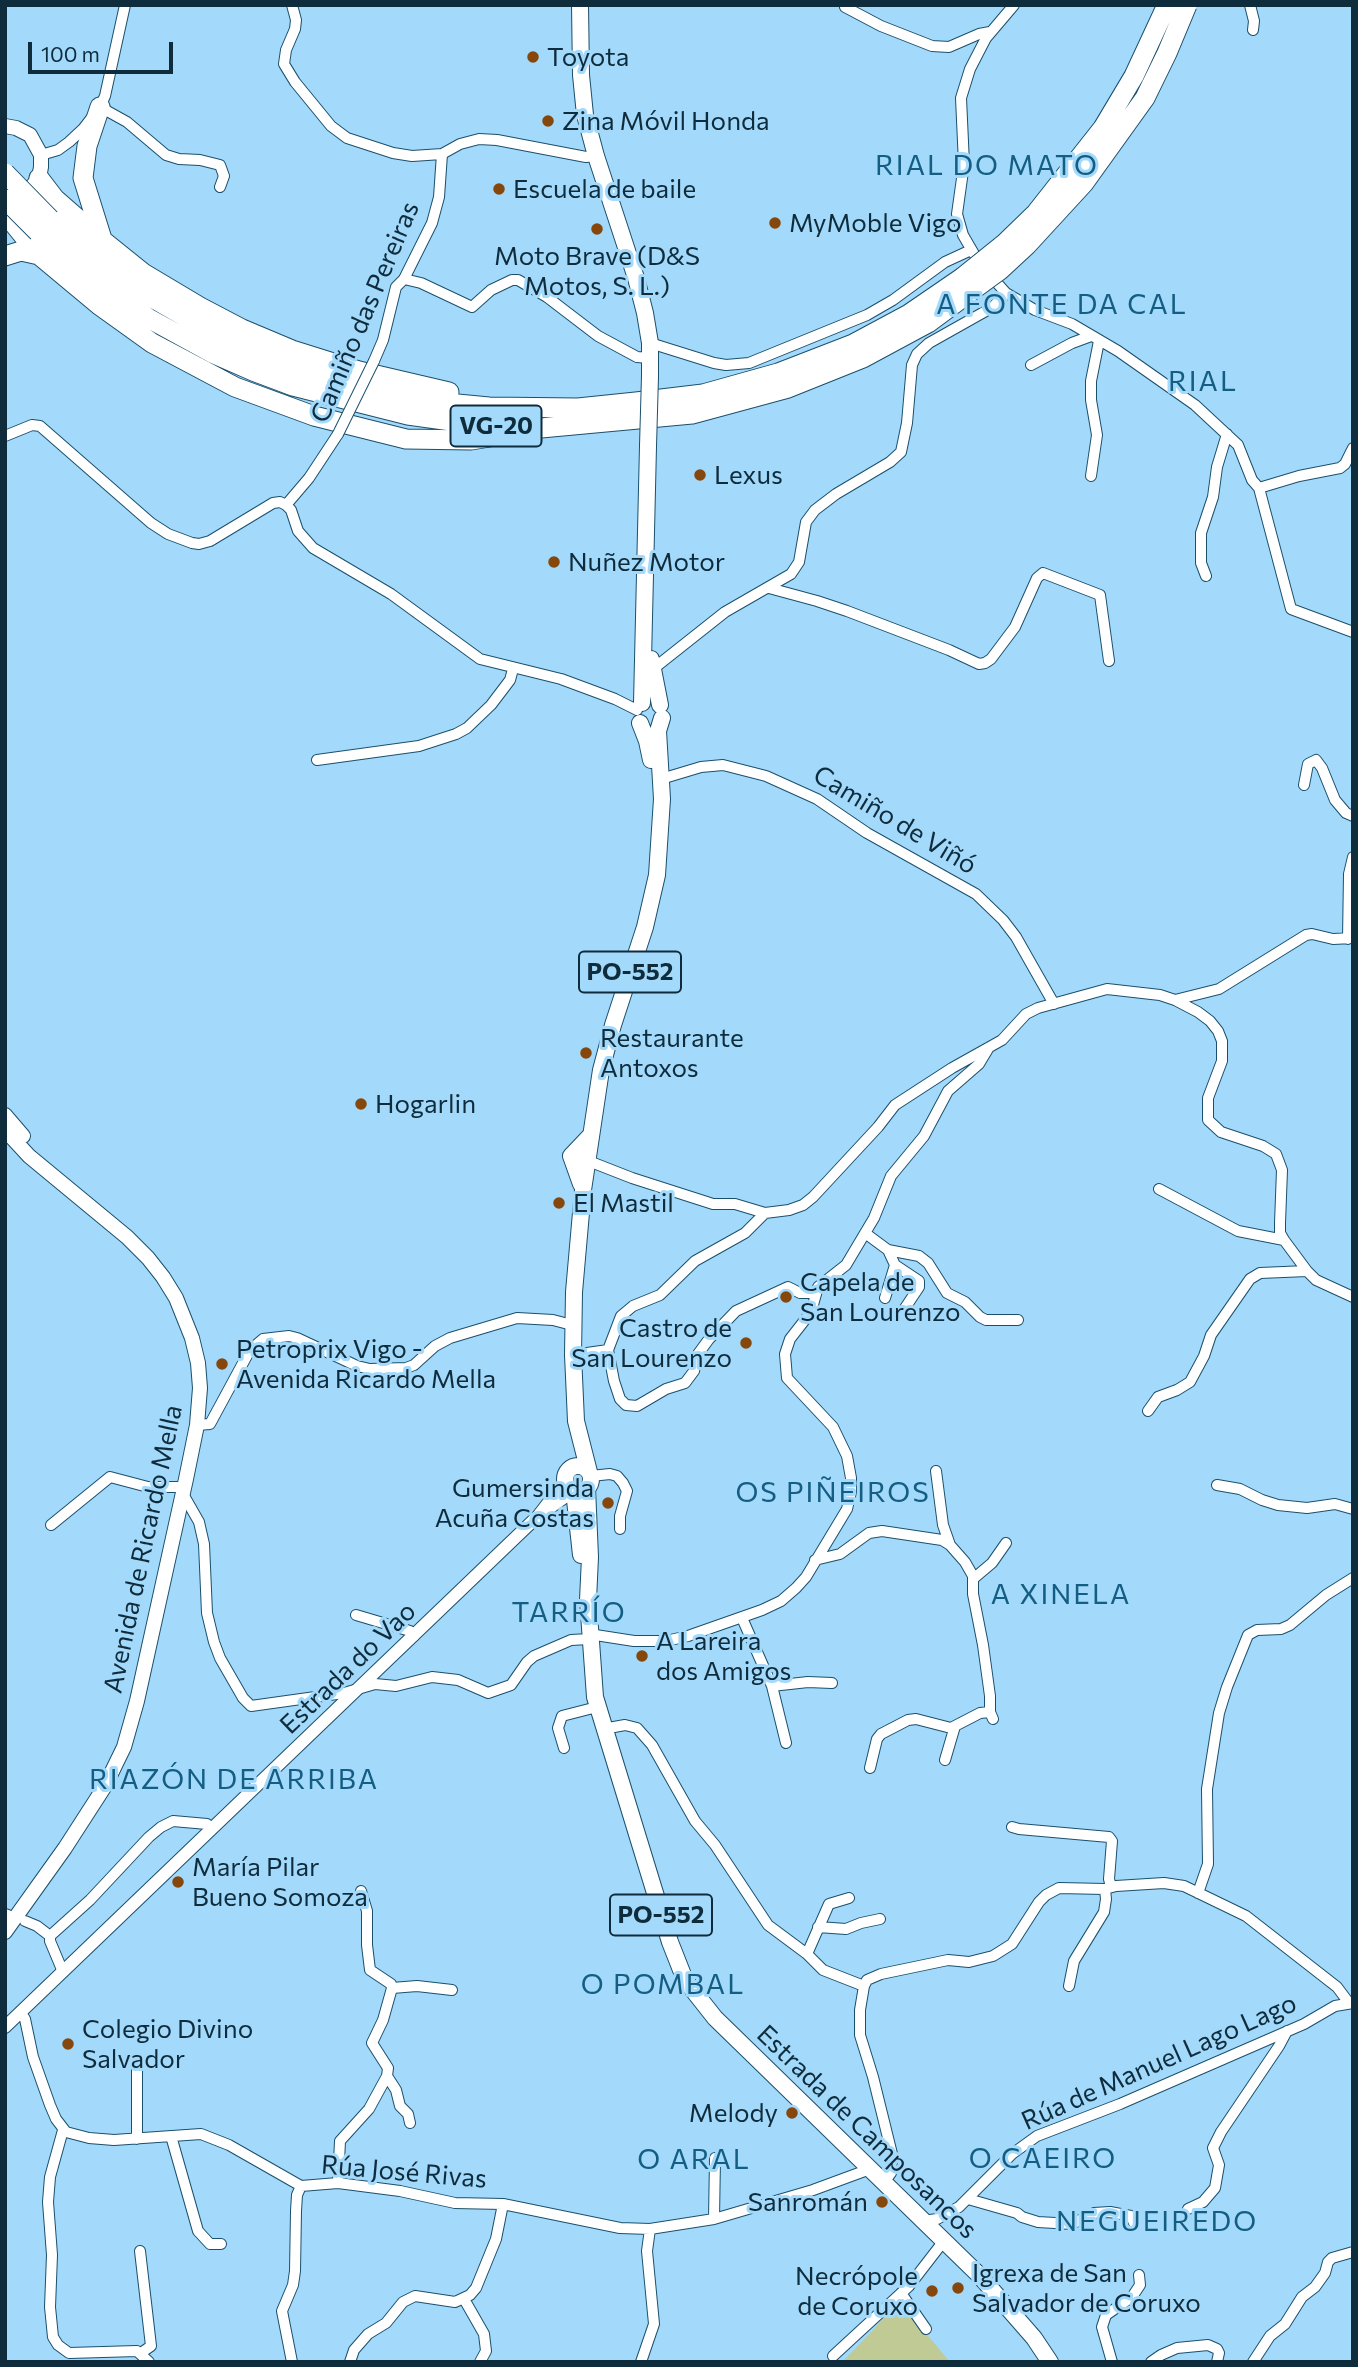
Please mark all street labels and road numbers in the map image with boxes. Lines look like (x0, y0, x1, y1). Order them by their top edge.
street label: Camiño das Pereiras (304, 197, 426, 427)
road number: VG-20 (450, 405, 542, 446)
street label: Camiño de Viñó (808, 759, 982, 881)
road number: PO-552 (579, 952, 681, 992)
street label: Avenida de Ricardo Mella (97, 1402, 189, 1696)
street label: Estrada do Vao (274, 1596, 422, 1740)
road number: PO-552 (610, 1894, 712, 1936)
street label: Rúa de Manuel Lago Lago (1017, 1987, 1301, 2137)
street label: Estrada de Camposancos (750, 2019, 984, 2245)
street label: Rúa José Rivas (320, 2149, 488, 2195)

